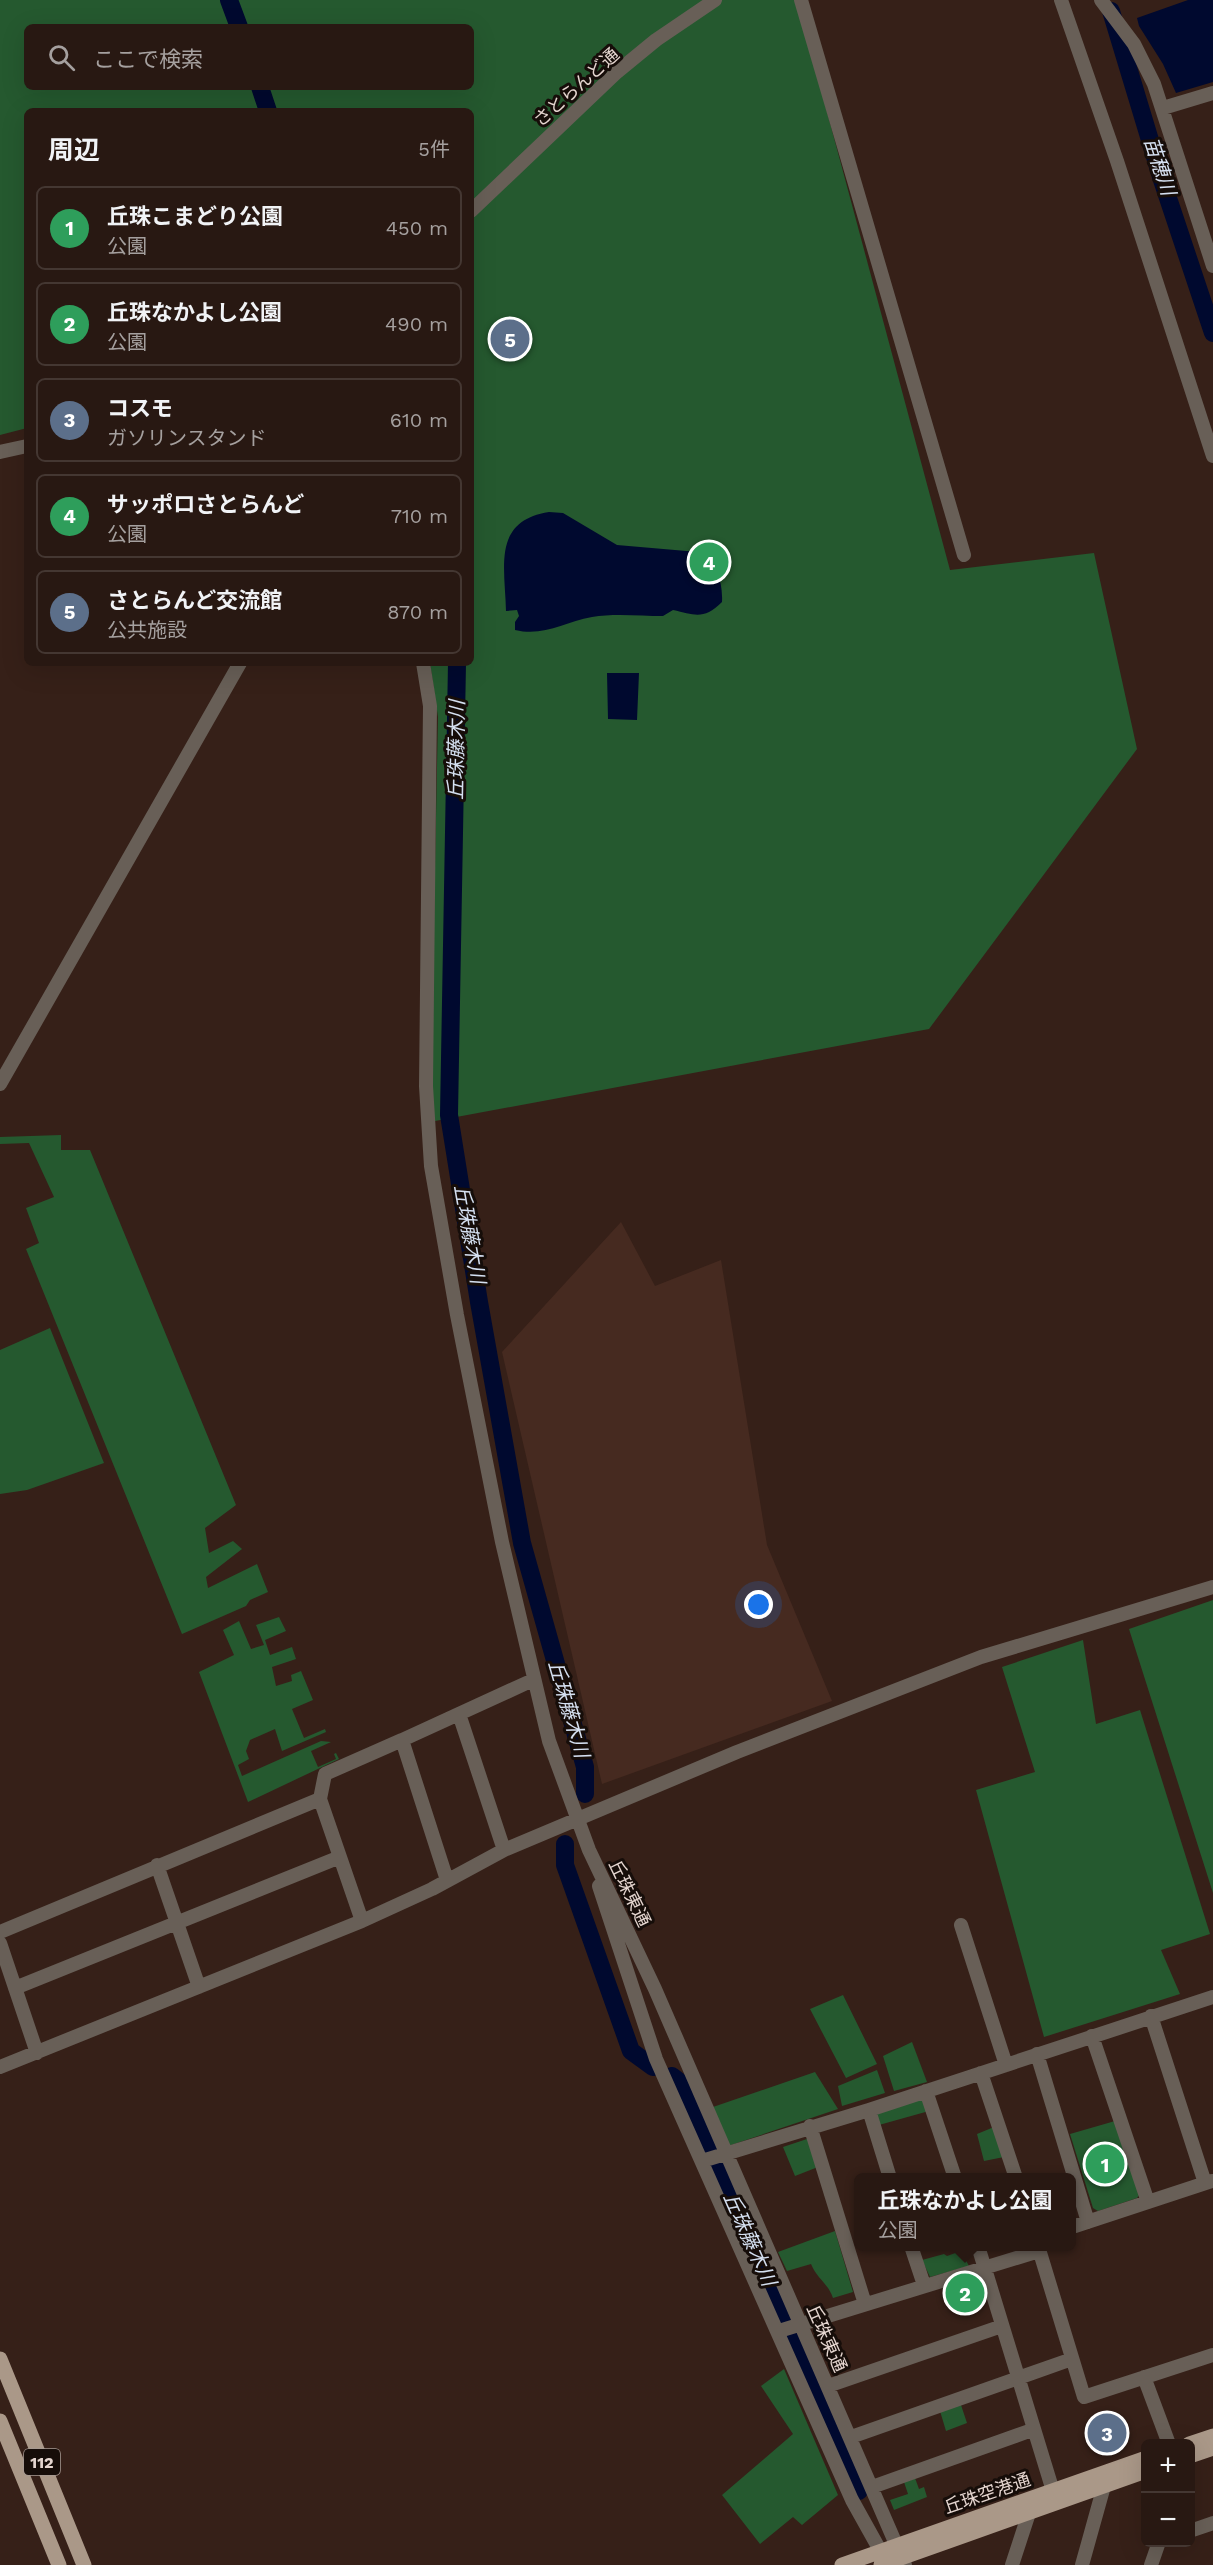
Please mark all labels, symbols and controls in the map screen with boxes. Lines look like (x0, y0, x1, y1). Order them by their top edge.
search box (24, 24, 474, 90)
icon: search (45, 41, 78, 74)
street label: さとらんど通 (529, 43, 623, 131)
text: ここで検索 (93, 47, 203, 72)
water label: 苗穂川 (1139, 134, 1181, 200)
text: 周辺 (48, 135, 100, 165)
text: 5件 (418, 137, 450, 161)
text: 丘珠こまどり公園 (107, 204, 283, 229)
text: 1 (65, 216, 74, 240)
text: 450 m (386, 216, 448, 240)
text: 公園 (107, 234, 147, 258)
text: 丘珠なかよし公園 (107, 300, 282, 325)
text: 2 (64, 312, 75, 336)
text: 490 m (385, 312, 448, 336)
pin: 5 (490, 316, 530, 362)
text: 公園 (107, 330, 147, 354)
text: コスモ (107, 396, 173, 421)
text: 3 (64, 408, 75, 432)
text: 610 m (390, 408, 448, 432)
text: ガソリンスタンド (107, 426, 267, 450)
text: サッポロさとらんど (107, 492, 304, 517)
text: 4 (63, 504, 76, 528)
text: 710 m (391, 504, 448, 528)
text: 公園 (107, 522, 147, 546)
pin: 4 (690, 540, 728, 584)
text: さとらんど交流館 (107, 588, 282, 613)
text: 5 (64, 600, 75, 624)
text: 870 m (387, 600, 448, 624)
text: 公共施設 (107, 618, 187, 642)
water label: 丘珠藤木川 (443, 698, 469, 800)
water label: 丘珠藤木川 (449, 1183, 491, 1287)
your location (744, 1590, 773, 1619)
water label: 丘珠藤木川 (544, 1658, 595, 1762)
street label: 丘珠東通 (605, 1856, 655, 1930)
pin: 1 (1086, 2142, 1124, 2186)
popup (854, 2173, 1076, 2251)
water label: 丘珠藤木川 (719, 2188, 782, 2291)
text: 丘珠なかよし公園 (878, 2188, 1052, 2213)
text: 公園 (878, 2218, 918, 2242)
pin: 2 (946, 2270, 984, 2316)
street label: 丘珠東通 (803, 2301, 851, 2375)
pin: 3 (1088, 2410, 1126, 2456)
map controls (1141, 2439, 1195, 2547)
button: + (1141, 2439, 1195, 2493)
road number: 112 (24, 2449, 60, 2475)
street label: 丘珠空港通 (941, 2468, 1033, 2518)
button: − (1141, 2493, 1195, 2547)

